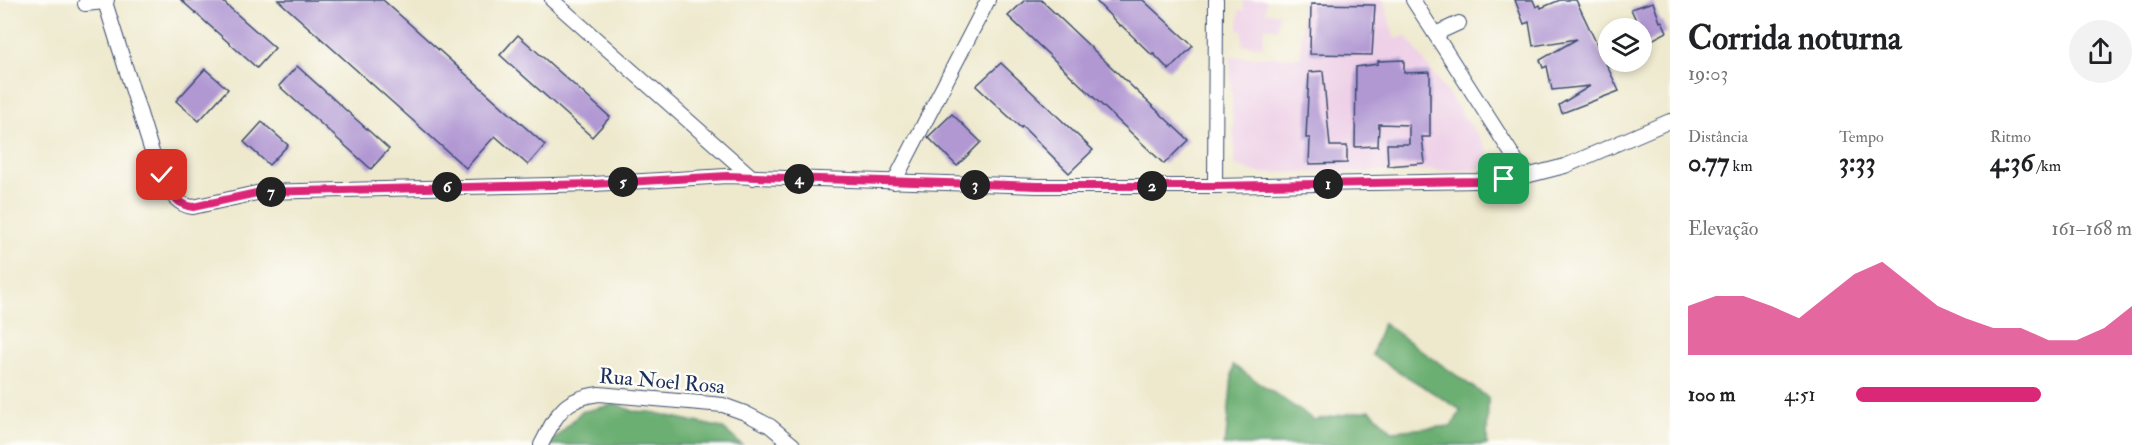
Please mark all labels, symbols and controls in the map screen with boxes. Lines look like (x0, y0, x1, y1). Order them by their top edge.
map controls (1598, 18, 1652, 72)
button: layers (1598, 18, 1652, 72)
text: Corrida noturna (1688, 18, 1902, 59)
button: share (2069, 20, 2132, 83)
text: 19:03 (1688, 61, 1728, 86)
text: Distância (1688, 127, 1748, 147)
text: Tempo (1839, 127, 1884, 147)
text: Ritmo (1990, 127, 2031, 147)
text: 0.77 (1688, 147, 1729, 179)
text: 3:33 (1839, 147, 1875, 179)
text: 4:36 (1990, 147, 2034, 179)
pin (136, 149, 187, 200)
pin (1478, 153, 1529, 204)
text: km (1729, 156, 1753, 176)
text: /km (2034, 156, 2061, 176)
icon: check (145, 158, 178, 191)
icon: arrive (1487, 162, 1520, 195)
pin: 4 (784, 164, 814, 194)
pin: 5 (608, 167, 638, 197)
text: 4 (795, 169, 803, 189)
pin: 1 (1313, 169, 1343, 199)
pin: 3 (960, 170, 990, 200)
pin: 2 (1137, 171, 1167, 201)
pin: 6 (432, 172, 462, 202)
text: 5 (619, 172, 627, 192)
text: 1 (1325, 174, 1331, 194)
text: 3 (972, 175, 978, 195)
text: 2 (1148, 176, 1156, 196)
pin: 7 (256, 177, 286, 207)
text: 6 (443, 177, 451, 197)
text: 7 (267, 182, 275, 202)
text: Elevação (1688, 216, 1758, 241)
text: 161–168 m (2051, 216, 2132, 241)
street label: Rua Noel Rosa (598, 363, 727, 400)
text: 100 m (1688, 382, 1735, 407)
text: 4:51 (1784, 382, 1816, 407)

